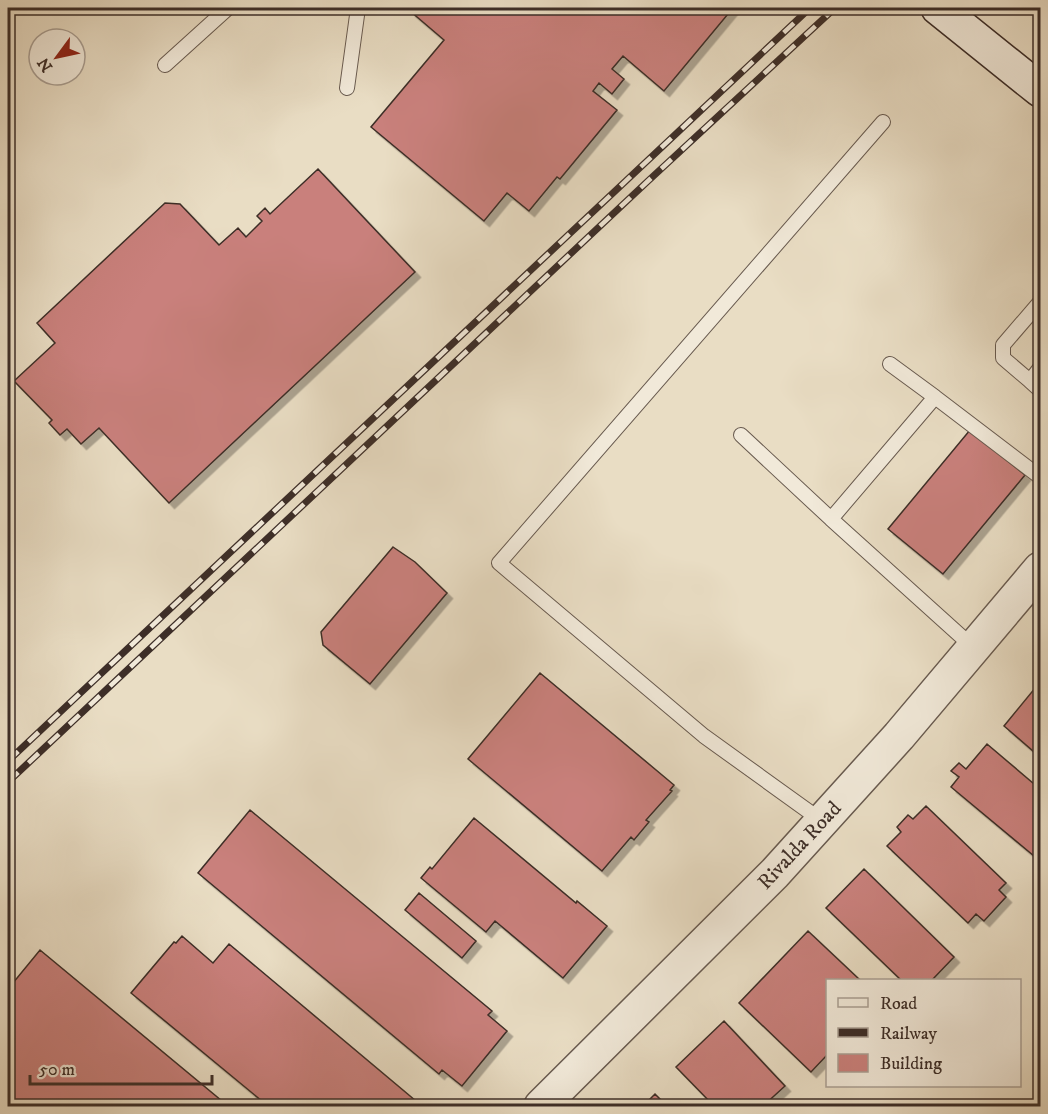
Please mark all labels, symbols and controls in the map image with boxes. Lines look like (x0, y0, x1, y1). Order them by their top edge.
north arrow (27, 27, 87, 87)
text: N (33, 54, 57, 76)
street label: Rivalda Road (752, 796, 848, 895)
legend (826, 979, 1021, 1087)
text: Road (880, 993, 917, 1015)
text: Railway (880, 1023, 938, 1045)
scale bar (30, 1048, 212, 1086)
text: Building (880, 1053, 942, 1075)
text: 50 m (39, 1059, 75, 1081)

